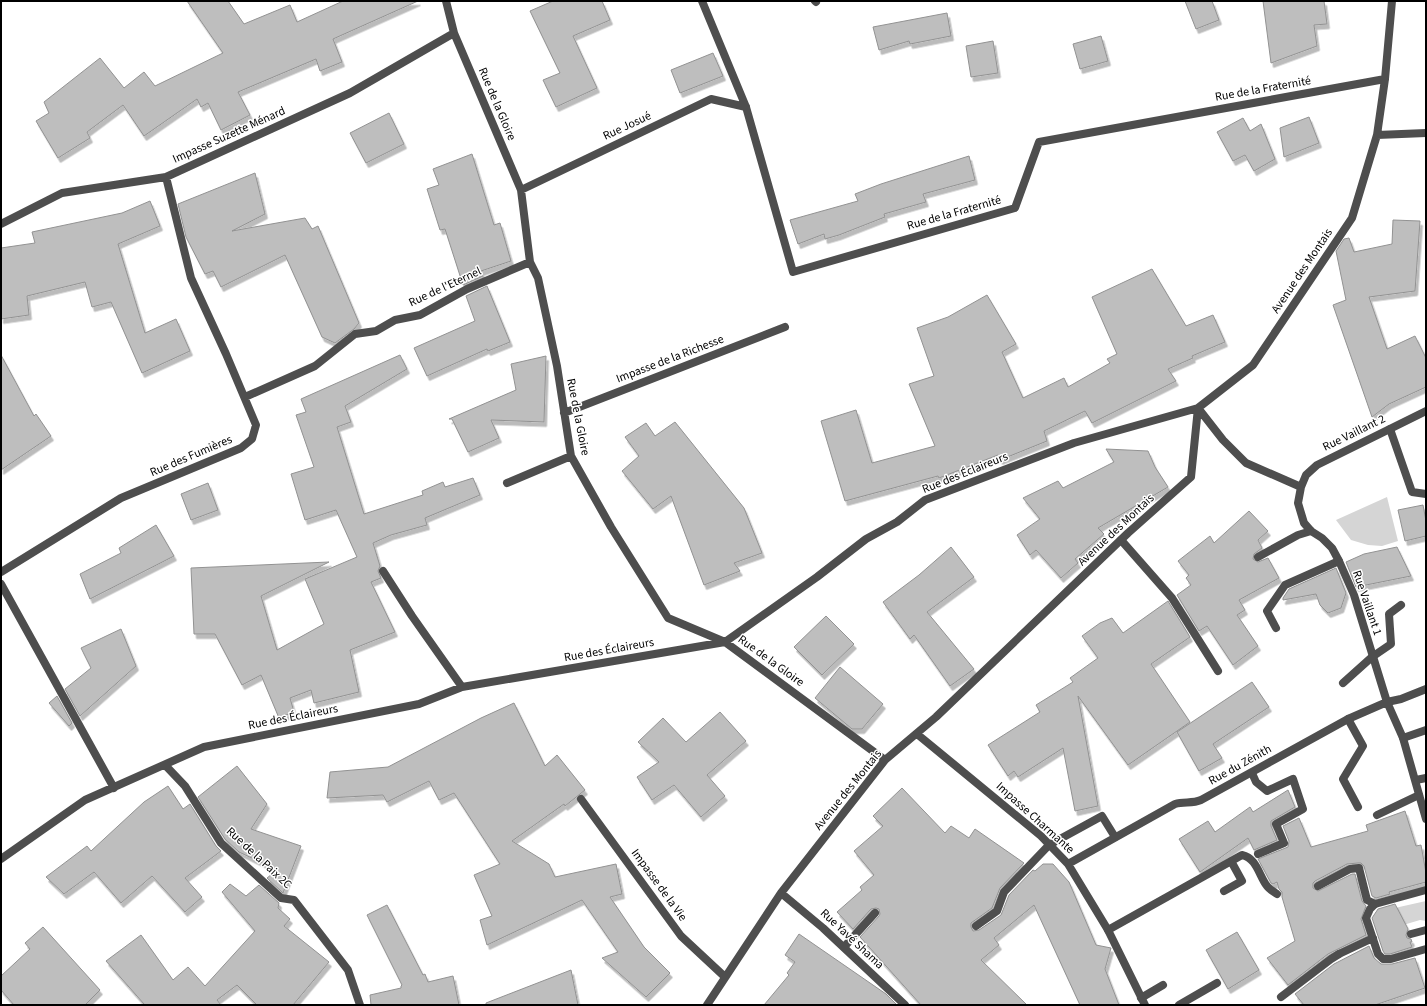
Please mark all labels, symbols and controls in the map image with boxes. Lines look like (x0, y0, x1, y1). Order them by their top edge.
street label: Rue de la Gloire (474, 65, 520, 143)
street label: Rue de la Fraternité (1214, 72, 1312, 106)
street label: Impasse Suzette Ménard (170, 102, 288, 168)
street label: Rue Josué (600, 107, 654, 145)
street label: Rue de la Fraternité (905, 191, 1003, 235)
street label: Avenue des Montais (1267, 225, 1337, 317)
street label: Rue de l'Eternel (406, 263, 484, 311)
street label: Impasse de la Richesse (614, 331, 726, 387)
street label: Rue de la Gloire (562, 377, 594, 457)
street label: Rue Vaillant 2 (1320, 410, 1388, 455)
street label: Rue des Fumières (147, 431, 235, 481)
street label: Rue des Éclaireurs (920, 448, 1010, 498)
street label: Avenue des Montais (1074, 490, 1158, 570)
street label: Rue Vaillant 1 (1348, 568, 1386, 638)
street label: Rue de la Gloire (734, 631, 808, 691)
street label: Rue des Éclaireurs (563, 634, 655, 666)
street label: Rue des Éclaireurs (247, 700, 339, 734)
street label: Rue du Zénith (1205, 741, 1275, 789)
street label: Avenue des Montais (810, 746, 886, 834)
street label: Impasse Charmante (992, 778, 1078, 858)
street label: Rue de la Paix 2C (222, 823, 296, 893)
street label: Impasse de la Vie (627, 845, 691, 925)
street label: Rue Yavé Shama (816, 905, 888, 973)

